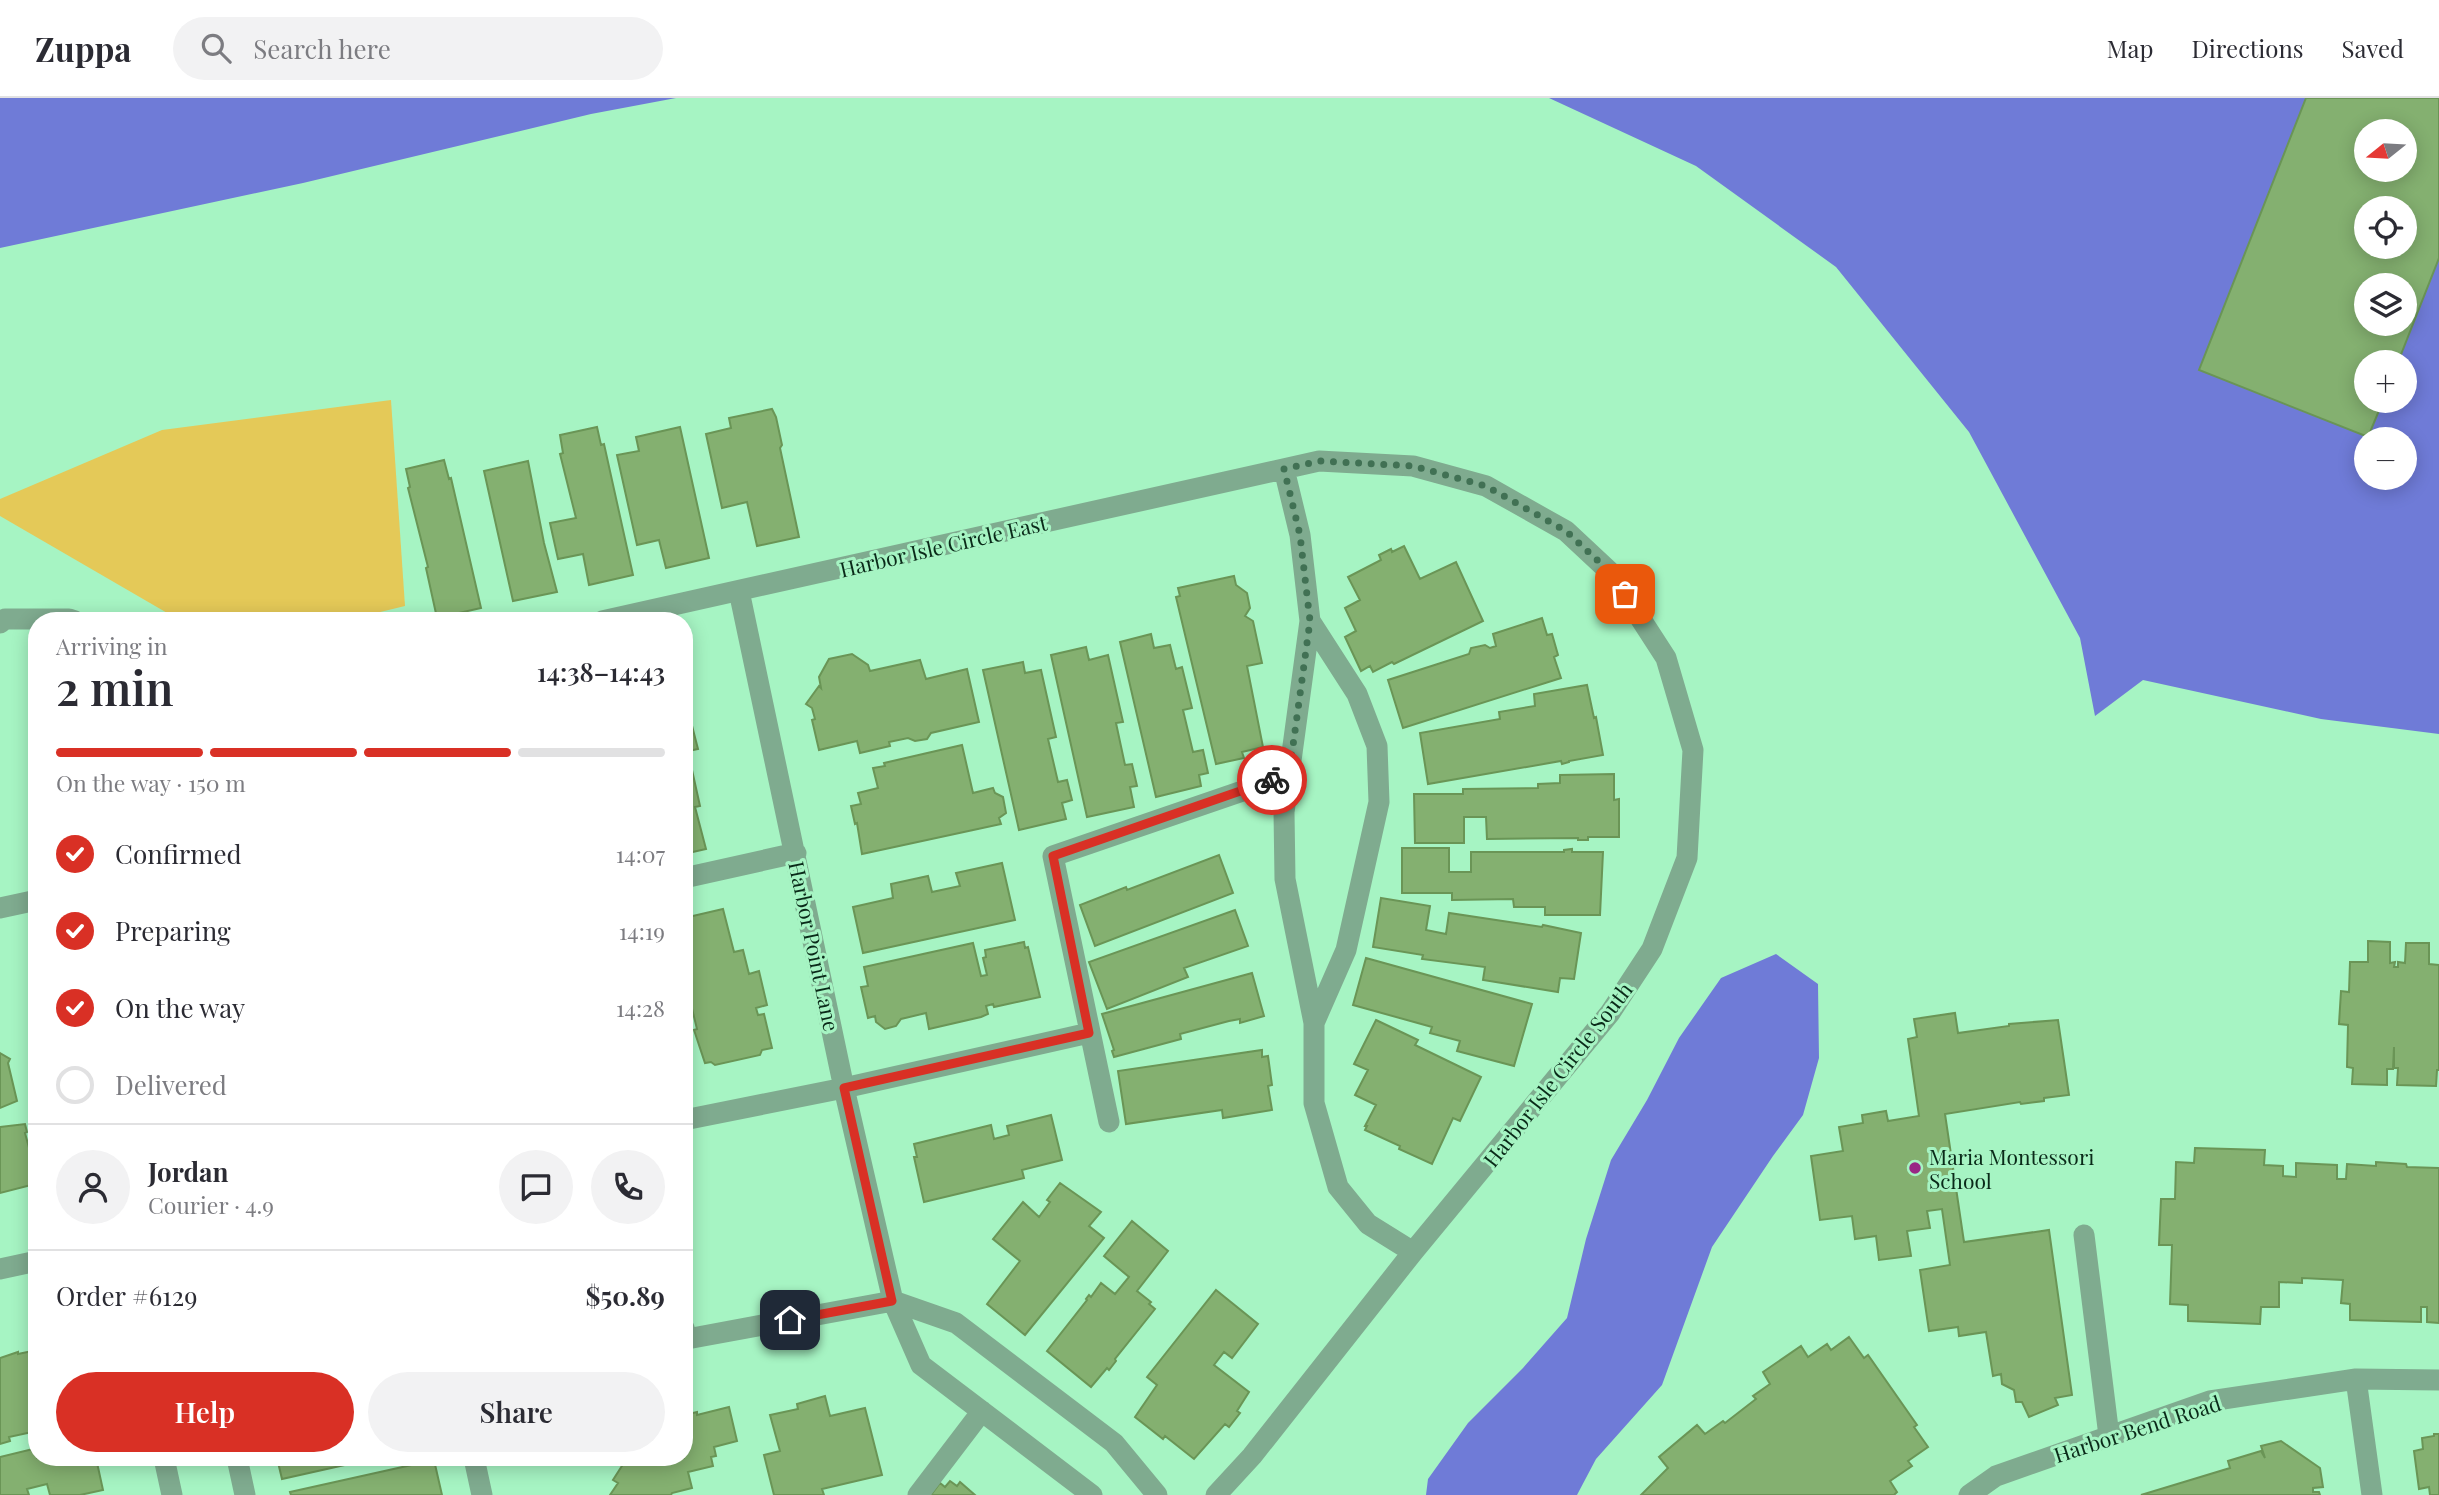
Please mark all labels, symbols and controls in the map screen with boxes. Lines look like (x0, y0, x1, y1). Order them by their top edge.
search box (173, 17, 663, 80)
text: Zuppa (35, 26, 131, 70)
icon: search (197, 29, 235, 67)
text: Search here (253, 31, 391, 66)
text: Map (2107, 32, 2153, 64)
text: Directions (2191, 32, 2304, 64)
text: Saved (2342, 32, 2404, 64)
north arrow (2354, 119, 2417, 182)
map controls (2354, 119, 2417, 490)
button: locate (2354, 196, 2417, 259)
button: layers (2354, 273, 2417, 336)
button: + (2354, 350, 2417, 413)
button: − (2354, 427, 2417, 490)
street label: Harbor Isle Circle East (836, 507, 1050, 583)
pin (1595, 564, 1655, 624)
icon: bag (1606, 575, 1644, 613)
text: Arriving in (56, 630, 168, 661)
text: 14:38–14:43 (537, 654, 665, 689)
text: 2 min (56, 656, 174, 718)
courier (1237, 745, 1307, 815)
icon: bike (1253, 761, 1291, 799)
text: On the way · 150 m (56, 767, 246, 798)
icon: check (56, 835, 94, 873)
text: Confirmed (115, 836, 242, 871)
text: 14:07 (616, 838, 665, 869)
street label: Harbor Point Lane (783, 858, 847, 1034)
icon: check (56, 912, 94, 950)
text: Preparing (115, 913, 231, 948)
text: 14:19 (619, 915, 665, 946)
street label: Harbor Isle Circle South (1476, 975, 1638, 1172)
icon: check (56, 989, 94, 1027)
text: On the way (115, 990, 245, 1025)
text: 14:28 (616, 992, 665, 1023)
text: Delivered (115, 1067, 227, 1102)
place label: Maria Montessori School (1929, 1142, 2094, 1194)
button: person (56, 1150, 130, 1224)
button: chat (499, 1150, 573, 1224)
button: phone (591, 1150, 665, 1224)
text: Jordan (148, 1154, 228, 1189)
marker: Maria Montessori School (1907, 1160, 1923, 1176)
text: Courier · 4.9 (148, 1189, 274, 1220)
text: Order #6129 (56, 1278, 197, 1313)
text: $50.89 (585, 1278, 665, 1313)
pin (760, 1290, 820, 1350)
icon: home (771, 1301, 809, 1339)
button: Help (56, 1372, 354, 1452)
button: Share (368, 1372, 665, 1452)
street label: Harbor Bend Road (2050, 1388, 2224, 1468)

